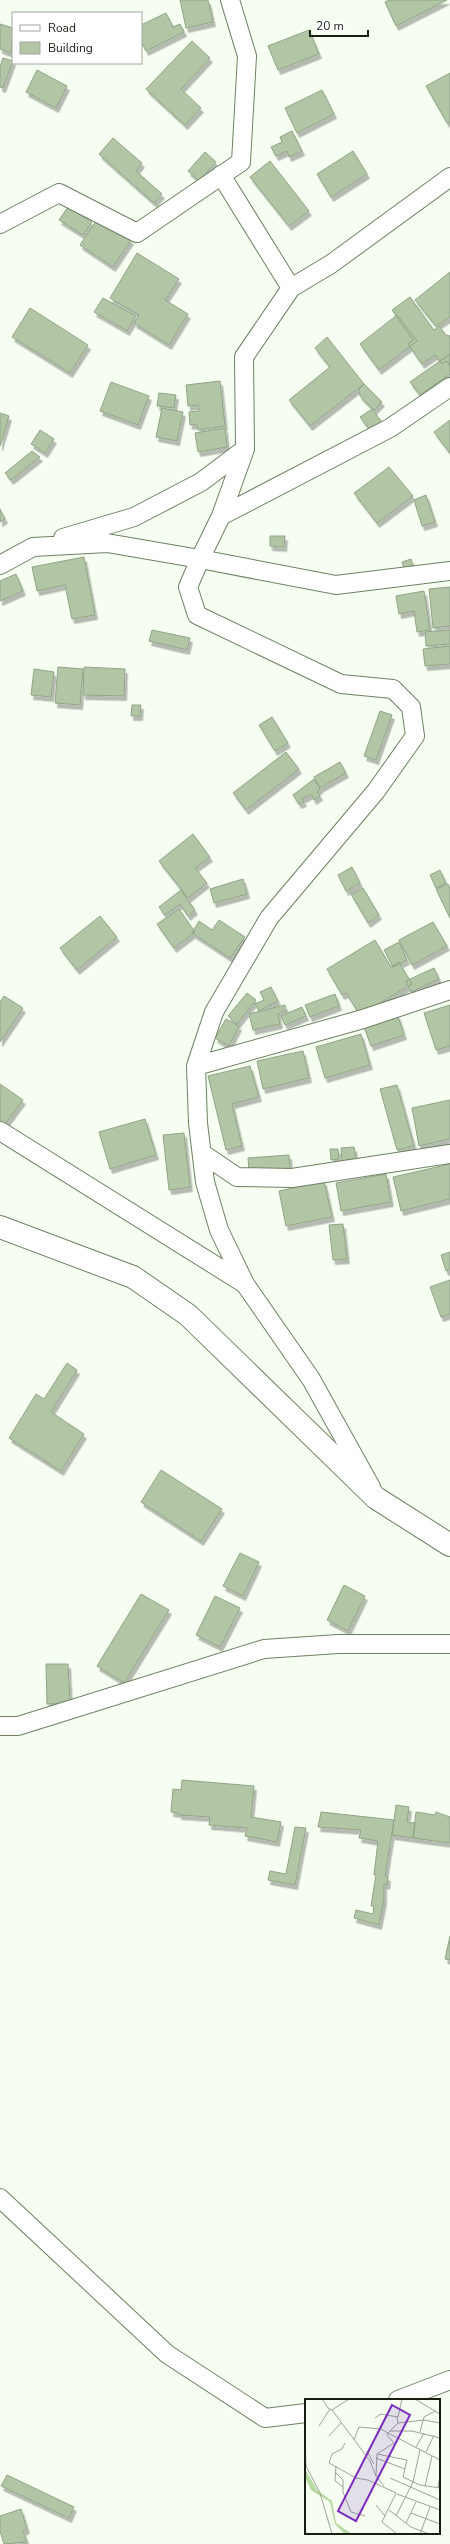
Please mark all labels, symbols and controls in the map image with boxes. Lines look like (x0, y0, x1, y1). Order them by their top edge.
legend (12, 12, 142, 64)
scale bar (310, 12, 368, 38)
text: 20 m (316, 18, 344, 34)
text: Road (48, 20, 76, 36)
text: Building (48, 40, 93, 56)
inset map (305, 2399, 440, 2534)

